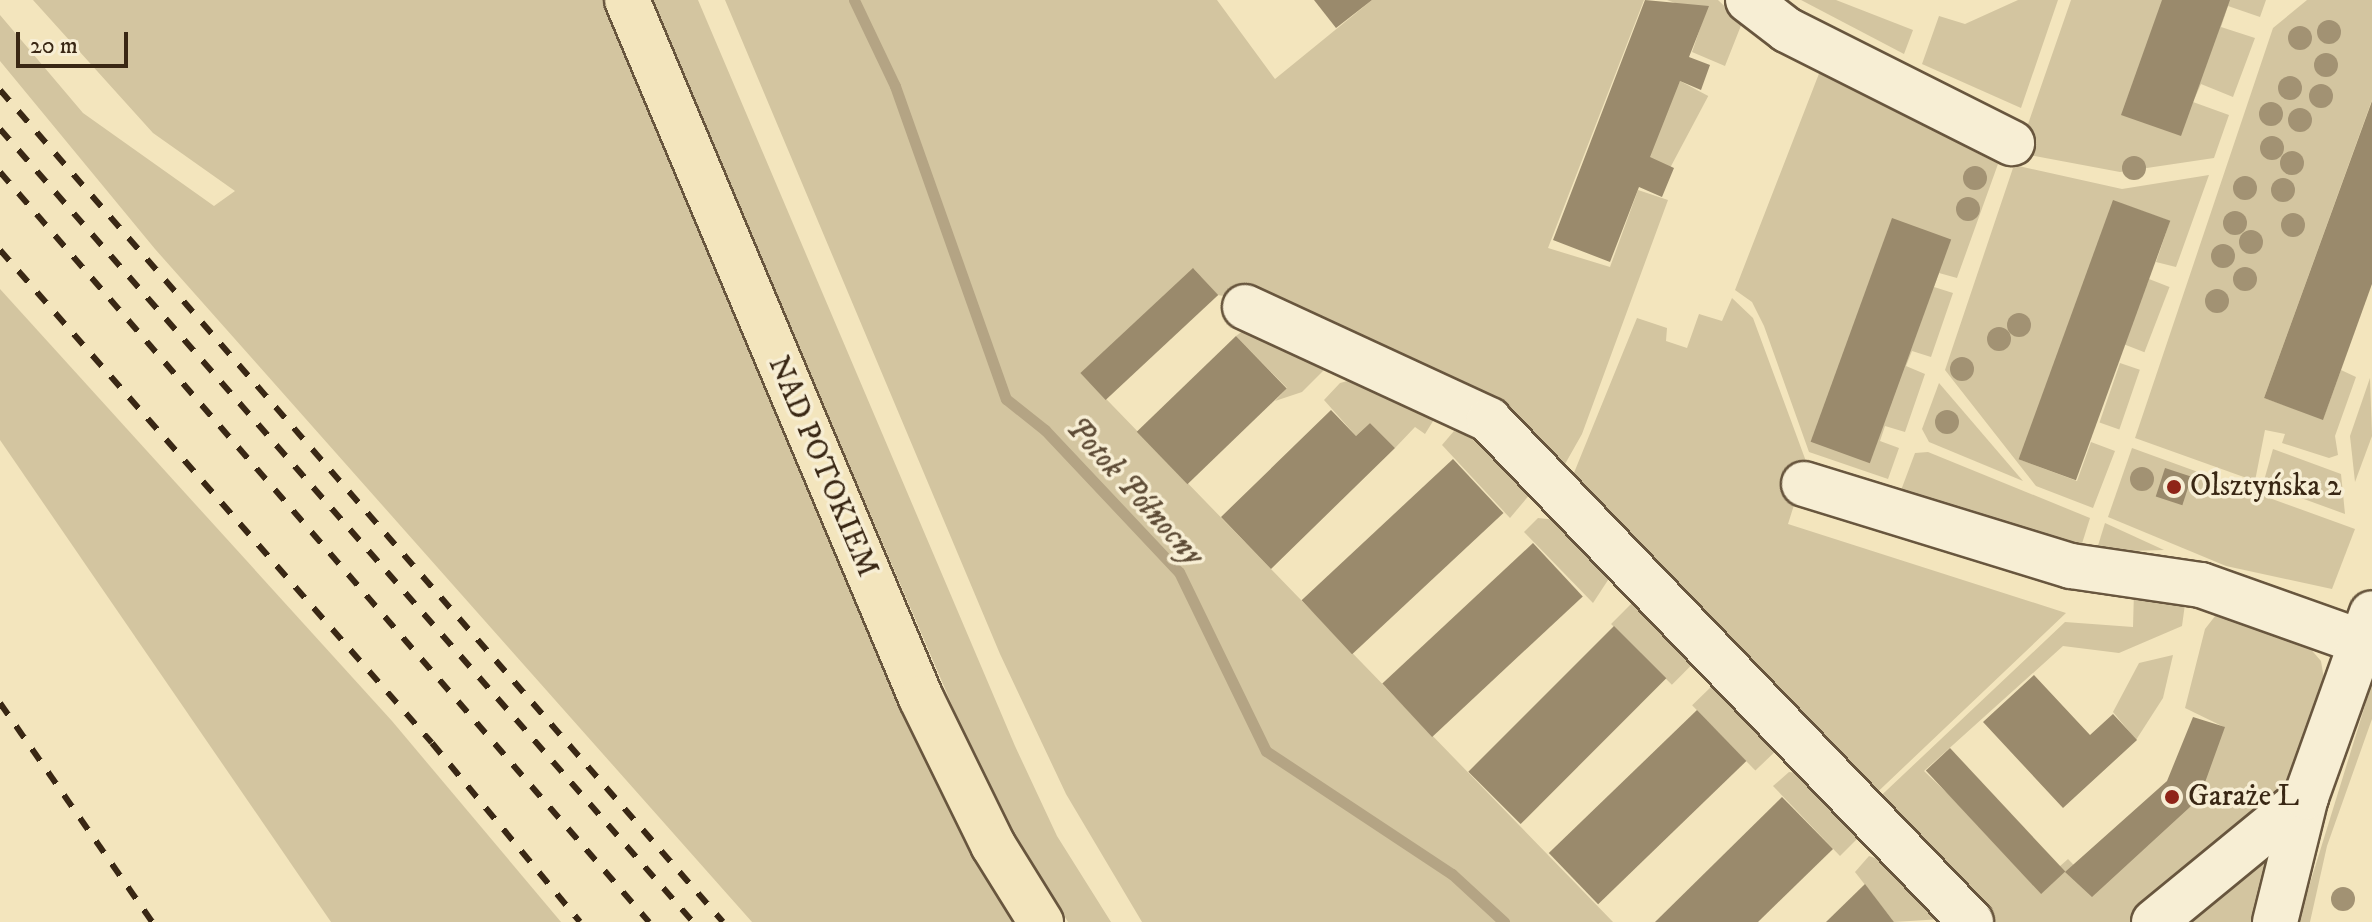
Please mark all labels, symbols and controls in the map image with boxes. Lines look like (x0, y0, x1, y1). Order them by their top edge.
scale bar (20, 16, 132, 66)
text: 20 m (30, 31, 78, 61)
street label: NAD POTOKIEM (759, 351, 885, 583)
water label: Potok Północny (1057, 410, 1211, 574)
place label: Olsztyńska 2 (2190, 469, 2341, 505)
marker: Olsztyńska 2 (2165, 478, 2183, 496)
place label: Garaże L (2188, 779, 2299, 815)
marker: Garaże L (2163, 788, 2181, 806)

